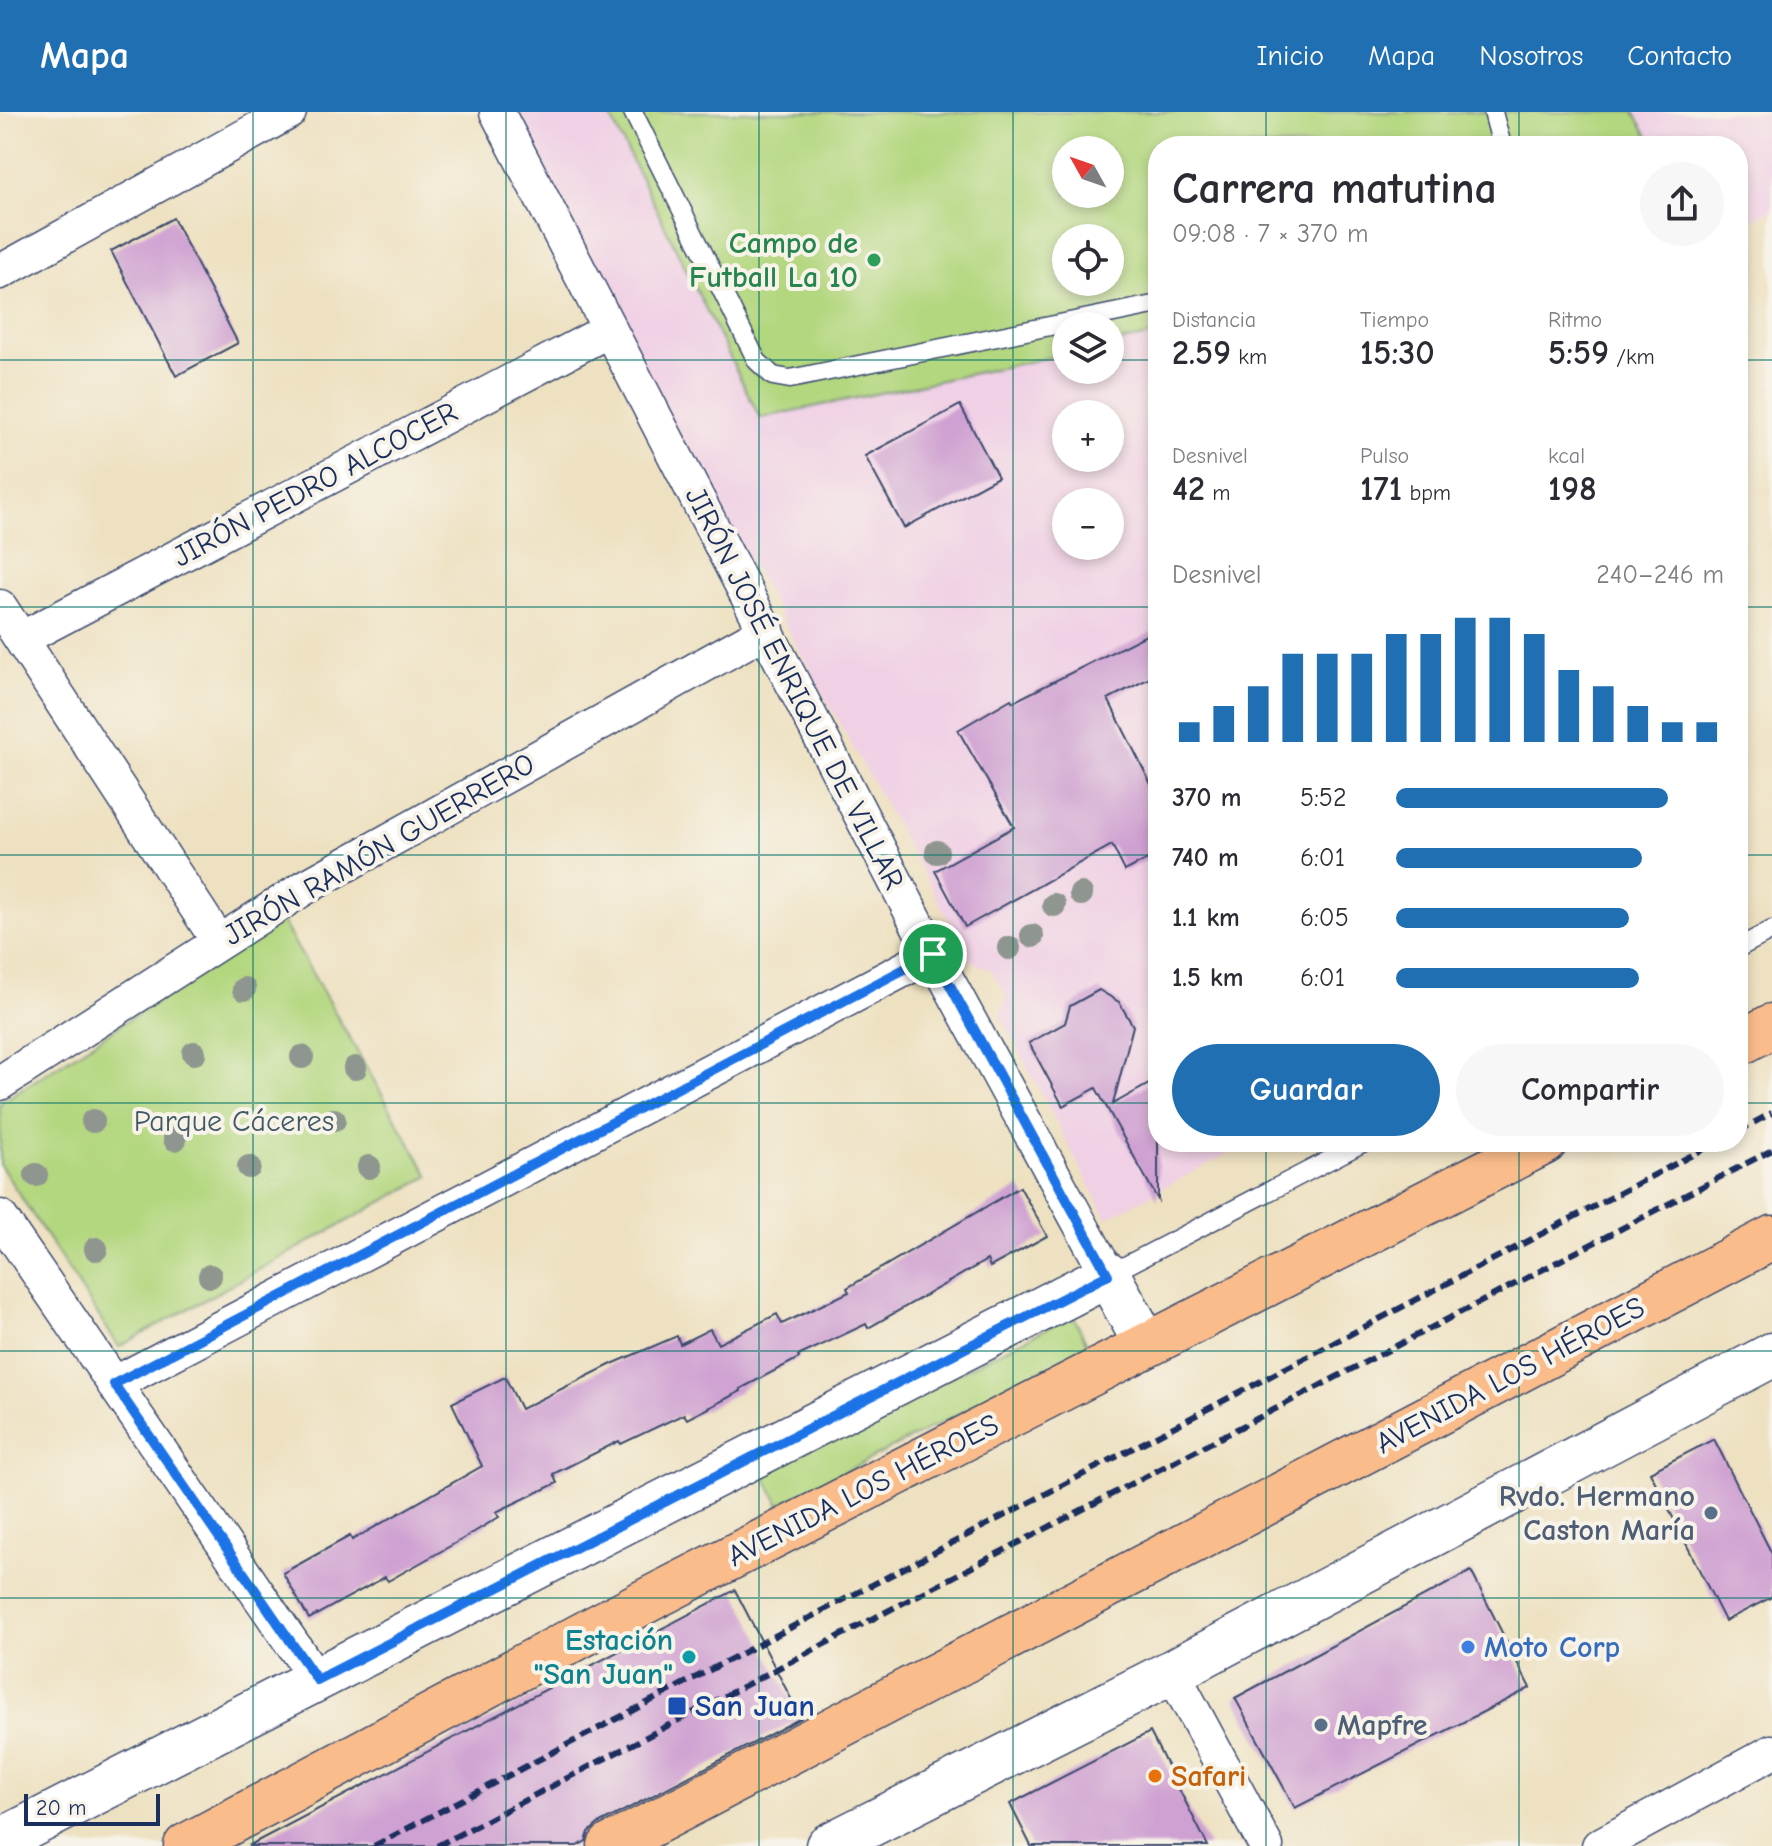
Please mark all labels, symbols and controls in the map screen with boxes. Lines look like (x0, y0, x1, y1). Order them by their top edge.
text: Mapa (40, 34, 129, 78)
text: Inicio (1257, 40, 1324, 72)
text: Mapa (1368, 40, 1435, 72)
text: Nosotros (1479, 40, 1583, 72)
text: Contacto (1627, 40, 1732, 72)
north arrow (1052, 136, 1124, 208)
map controls (1052, 136, 1124, 560)
button: share (1640, 162, 1724, 246)
text: Carrera matutina (1172, 163, 1497, 214)
text: 09:08 · 7 × 370 m (1172, 219, 1368, 249)
button: locate (1052, 224, 1124, 296)
place label: Campo de Futball La 10 (689, 226, 858, 295)
marker: Campo de Futball La 10 (865, 251, 883, 269)
text: Distancia (1172, 307, 1256, 333)
text: Tiempo (1360, 307, 1429, 333)
text: Ritmo (1548, 307, 1602, 333)
button: layers (1052, 312, 1124, 384)
text: 2.59 (1172, 333, 1231, 373)
text: 15:30 (1360, 333, 1435, 373)
text: 5:59 (1548, 333, 1609, 373)
text: km (1231, 344, 1267, 370)
text: /km (1609, 344, 1655, 370)
street label: JIRÓN PEDRO ALCOCER (167, 394, 463, 574)
button: + (1052, 400, 1124, 472)
text: Desnivel (1172, 443, 1248, 469)
text: Pulso (1360, 443, 1409, 469)
text: kcal (1548, 443, 1585, 469)
text: 42 (1172, 469, 1205, 509)
text: 171 (1360, 469, 1402, 509)
text: 198 (1548, 469, 1597, 509)
text: m (1205, 480, 1230, 506)
text: bpm (1402, 480, 1451, 506)
street label: JIRÓN JOSÉ ENRIQUE DE VILLAR (678, 481, 913, 895)
button: − (1052, 488, 1124, 560)
text: Desnivel (1172, 560, 1262, 590)
text: 240–246 m (1596, 560, 1724, 590)
street label: JIRÓN RAMÓN GUERRERO (217, 745, 541, 953)
text: 370 m (1172, 783, 1241, 813)
text: 5:52 (1300, 783, 1347, 813)
text: 740 m (1172, 843, 1239, 873)
text: 6:01 (1300, 843, 1345, 873)
text: 1.1 km (1172, 903, 1240, 933)
text: 6:05 (1300, 903, 1349, 933)
pin (899, 920, 967, 988)
icon: arrive (911, 932, 955, 976)
text: 1.5 km (1172, 963, 1243, 993)
text: 6:01 (1300, 963, 1345, 993)
button: Guardar (1172, 1044, 1440, 1136)
button: Compartir (1456, 1044, 1724, 1136)
park label: Parque Cáceres (134, 1104, 334, 1139)
street label: AVENIDA LOS HÉROES (1370, 1290, 1651, 1461)
street label: AVENIDA LOS HÉROES (722, 1407, 1005, 1574)
place label: Rvdo. Hermano Caston María (1499, 1479, 1695, 1548)
marker: Rvdo. Hermano Caston María (1702, 1504, 1720, 1522)
place label: Estación "San Juan" (534, 1623, 673, 1692)
place label: Moto Corp (1484, 1630, 1620, 1665)
marker: Moto Corp (1459, 1638, 1477, 1656)
marker: Estación "San Juan" (680, 1648, 698, 1666)
place label: San Juan (695, 1689, 815, 1724)
marker: San Juan (666, 1695, 688, 1717)
place label: Mapfre (1337, 1708, 1427, 1743)
marker: Mapfre (1312, 1716, 1330, 1734)
place label: Safari (1171, 1759, 1246, 1794)
marker: Safari (1146, 1767, 1164, 1785)
scale bar (24, 1790, 160, 1826)
text: 20 m (36, 1795, 86, 1821)

